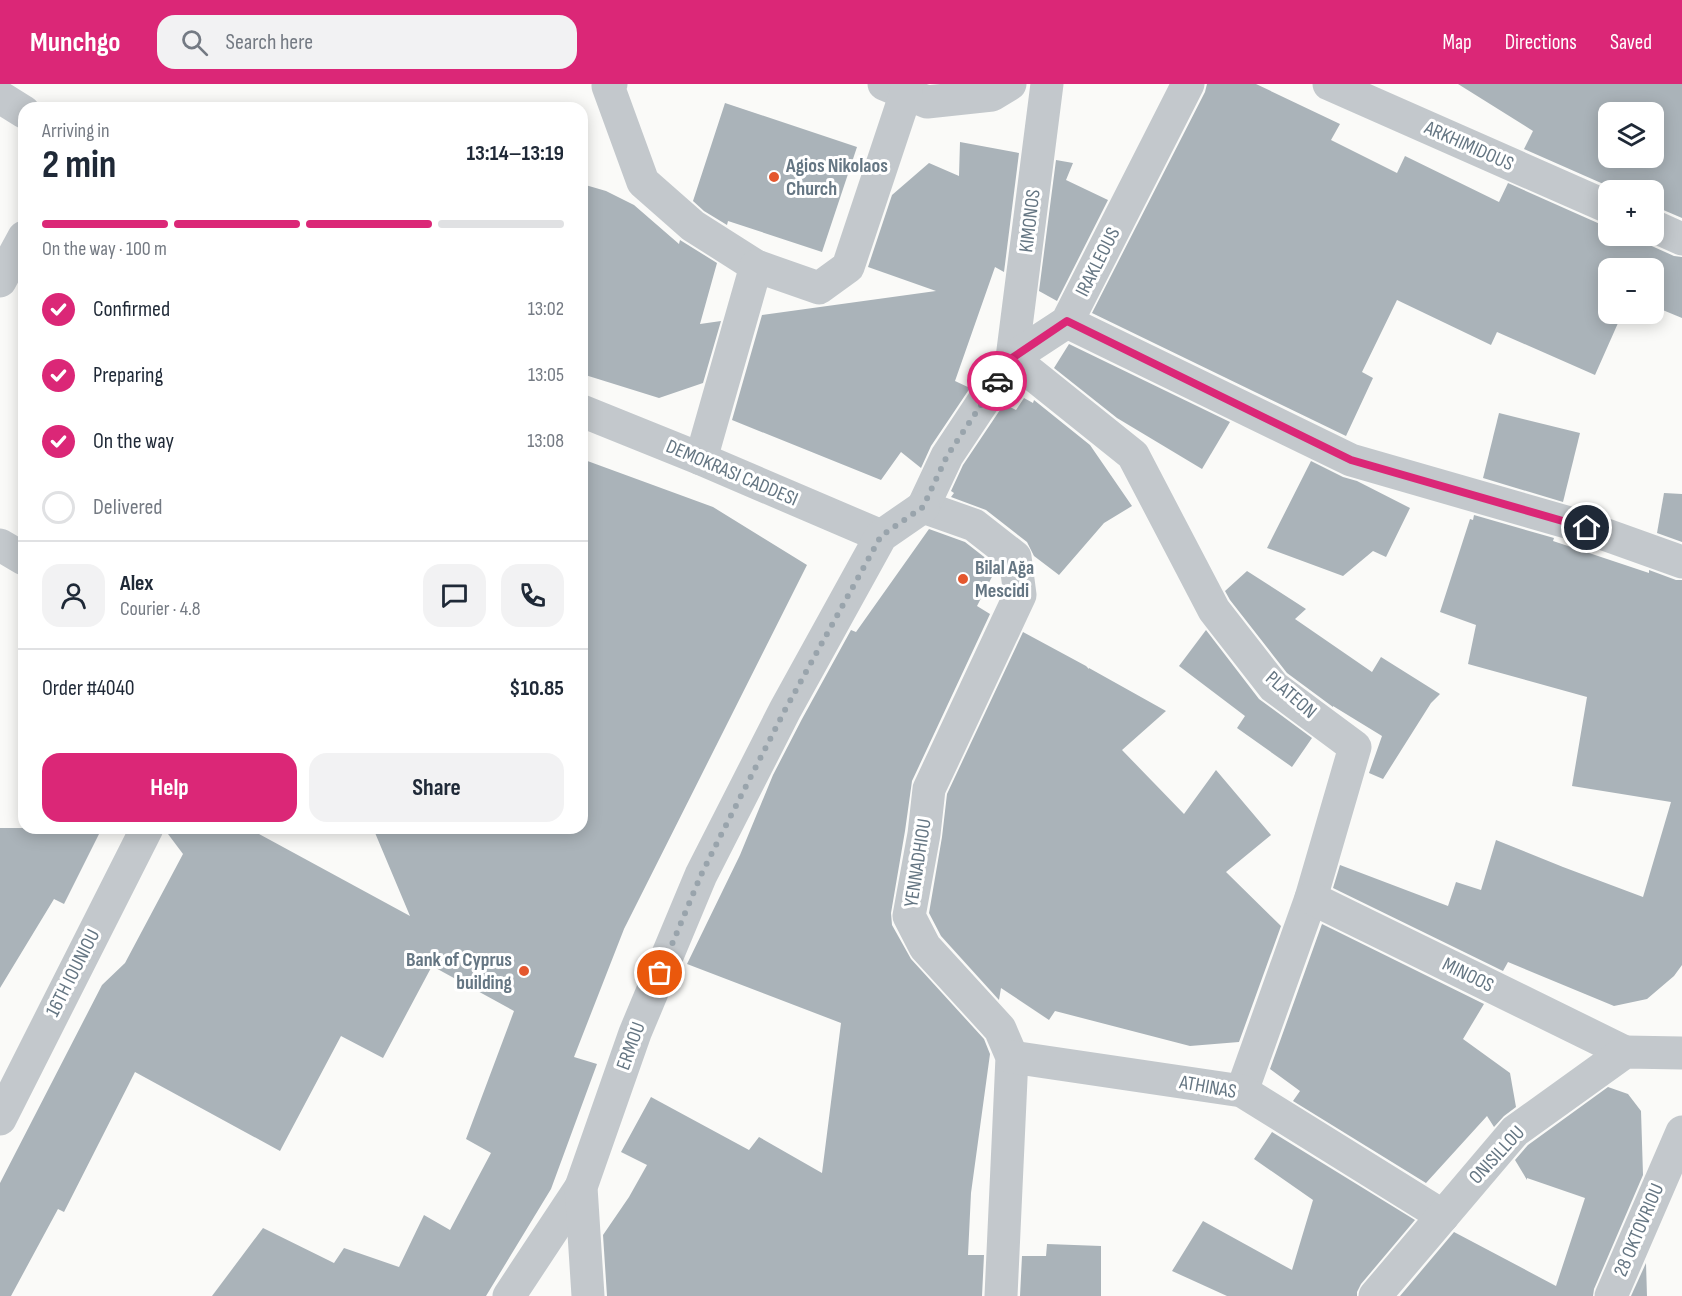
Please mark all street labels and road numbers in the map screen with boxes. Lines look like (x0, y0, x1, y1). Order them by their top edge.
street label: ARKHIMIDOUS (1420, 115, 1517, 176)
street label: KIMONOS (1014, 188, 1046, 254)
street label: IRAKLEOUS (1070, 223, 1126, 301)
street label: DEMOKRASI CADDESI (662, 434, 802, 512)
street label: PLATEON (1261, 666, 1321, 724)
street label: YENNADHIOU (899, 817, 937, 909)
street label: 16TH IOUNIOU (41, 925, 105, 1021)
street label: MINOOS (1438, 952, 1498, 998)
street label: ERMOU (611, 1019, 651, 1073)
street label: ATHINAS (1177, 1070, 1238, 1104)
street label: ONISILLOU (1464, 1121, 1530, 1189)
street label: 28 OKTOVRIOU (1609, 1180, 1669, 1280)

